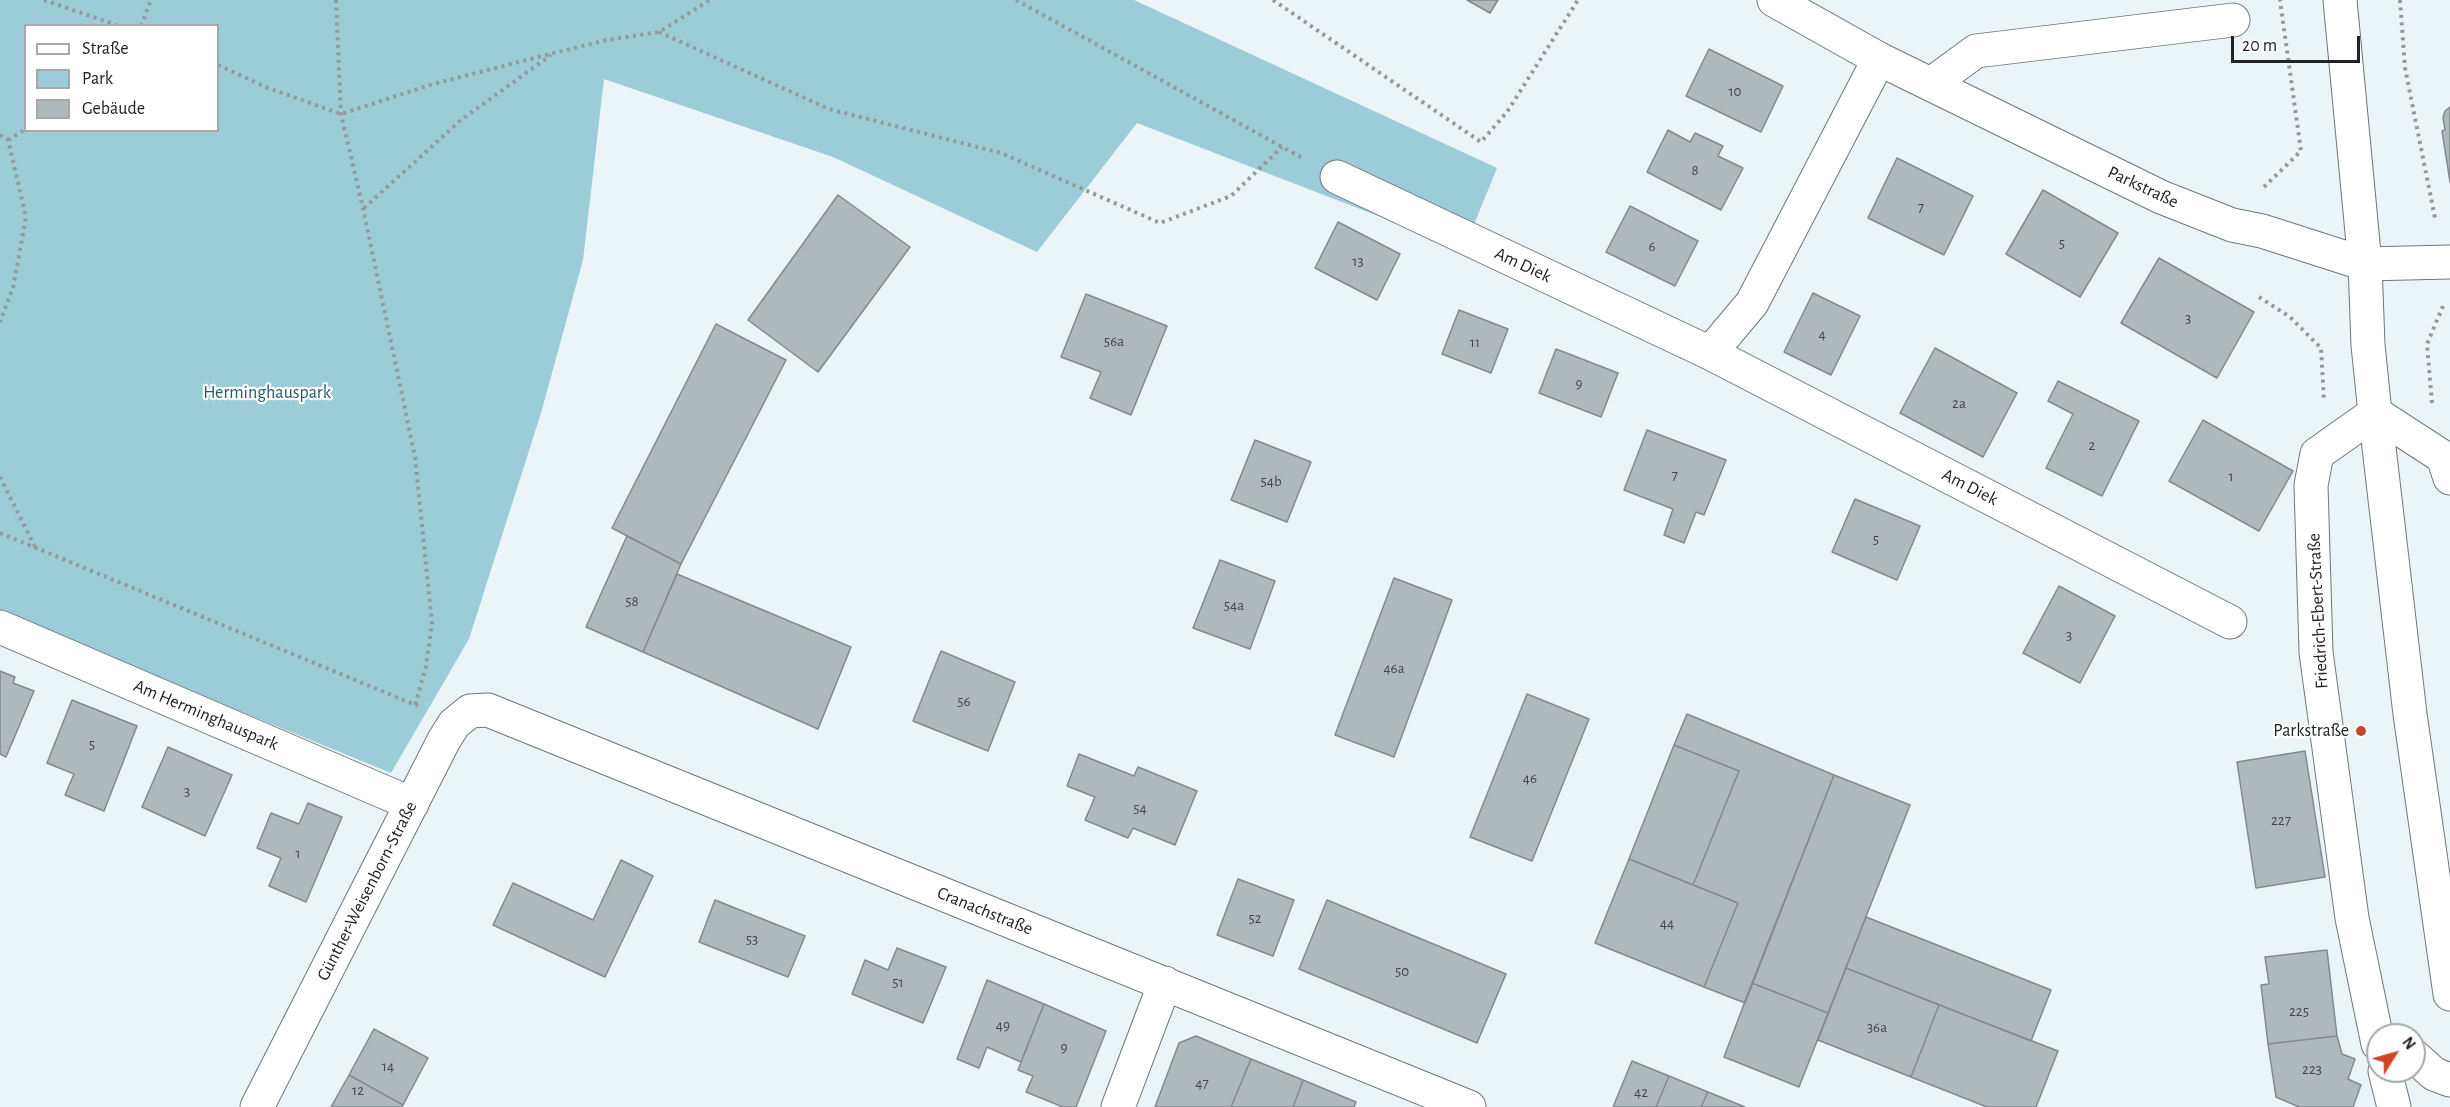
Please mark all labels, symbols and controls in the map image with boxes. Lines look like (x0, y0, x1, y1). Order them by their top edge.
legend (24, 24, 219, 132)
scale bar (2234, 24, 2363, 62)
text: 20 m (2242, 37, 2277, 55)
text: Straße (82, 40, 128, 58)
text: Park (82, 70, 113, 88)
house number: 10 (1728, 82, 1742, 100)
text: Gebäude (82, 100, 145, 118)
house number: 8 (1691, 161, 1699, 179)
street label: Parkstraße (2104, 161, 2182, 213)
house number: 7 (1918, 198, 1924, 216)
house number: 5 (2059, 234, 2065, 252)
house number: 6 (1648, 237, 1656, 255)
street label: Am Diek (1491, 243, 1555, 287)
house number: 13 (1352, 252, 1364, 270)
house number: 3 (2185, 309, 2191, 327)
house number: 4 (1818, 325, 1826, 343)
house number: 56a (1104, 332, 1124, 350)
house number: 11 (1470, 333, 1480, 351)
house number: 9 (1575, 374, 1583, 392)
park label: Herminghauspark (203, 382, 331, 404)
house number: 2a (1952, 394, 1966, 412)
house number: 2 (2089, 436, 2095, 454)
street label: Am Diek (1938, 464, 2002, 510)
house number: 7 (1672, 466, 1678, 484)
house number: 1 (2228, 467, 2234, 485)
house number: 54b (1260, 472, 1282, 490)
house number: 5 (1873, 530, 1879, 548)
street label: Friedrich-Ebert-Straße (2303, 533, 2333, 689)
house number: 58 (625, 592, 639, 610)
house number: 54a (1224, 596, 1244, 614)
house number: 3 (2066, 626, 2072, 644)
house number: 46a (1383, 659, 1405, 677)
street label: Am Herminghauspark (130, 675, 282, 755)
house number: 56 (957, 692, 971, 710)
place label: Parkstraße (2273, 720, 2349, 742)
marker: Parkstraße (2354, 724, 2368, 738)
house number: 5 (89, 735, 95, 753)
house number: 46 (1523, 769, 1537, 787)
house number: 3 (184, 782, 190, 800)
street label: Günther-Weisenborn-Straße (312, 798, 422, 984)
house number: 54 (1133, 799, 1147, 817)
house number: 227 (2271, 811, 2291, 829)
house number: 1 (295, 844, 301, 862)
street label: Cranachstraße (934, 882, 1036, 940)
house number: 52 (1248, 909, 1262, 927)
house number: 44 (1660, 914, 1674, 932)
house number: 53 (746, 930, 758, 948)
house number: 50 (1395, 962, 1409, 980)
house number: 51 (892, 973, 904, 991)
house number: 225 (2289, 1002, 2309, 1020)
house number: 49 (996, 1016, 1010, 1034)
house number: 36a (1867, 1018, 1887, 1036)
north arrow (2366, 1023, 2426, 1083)
text: N (2399, 1034, 2419, 1053)
house number: 9 (1060, 1038, 1068, 1056)
house number: 14 (382, 1057, 394, 1075)
house number: 223 (2302, 1060, 2322, 1078)
house number: 47 (1195, 1074, 1209, 1092)
house number: 12 (352, 1081, 364, 1099)
house number: 42 (1634, 1083, 1648, 1101)

